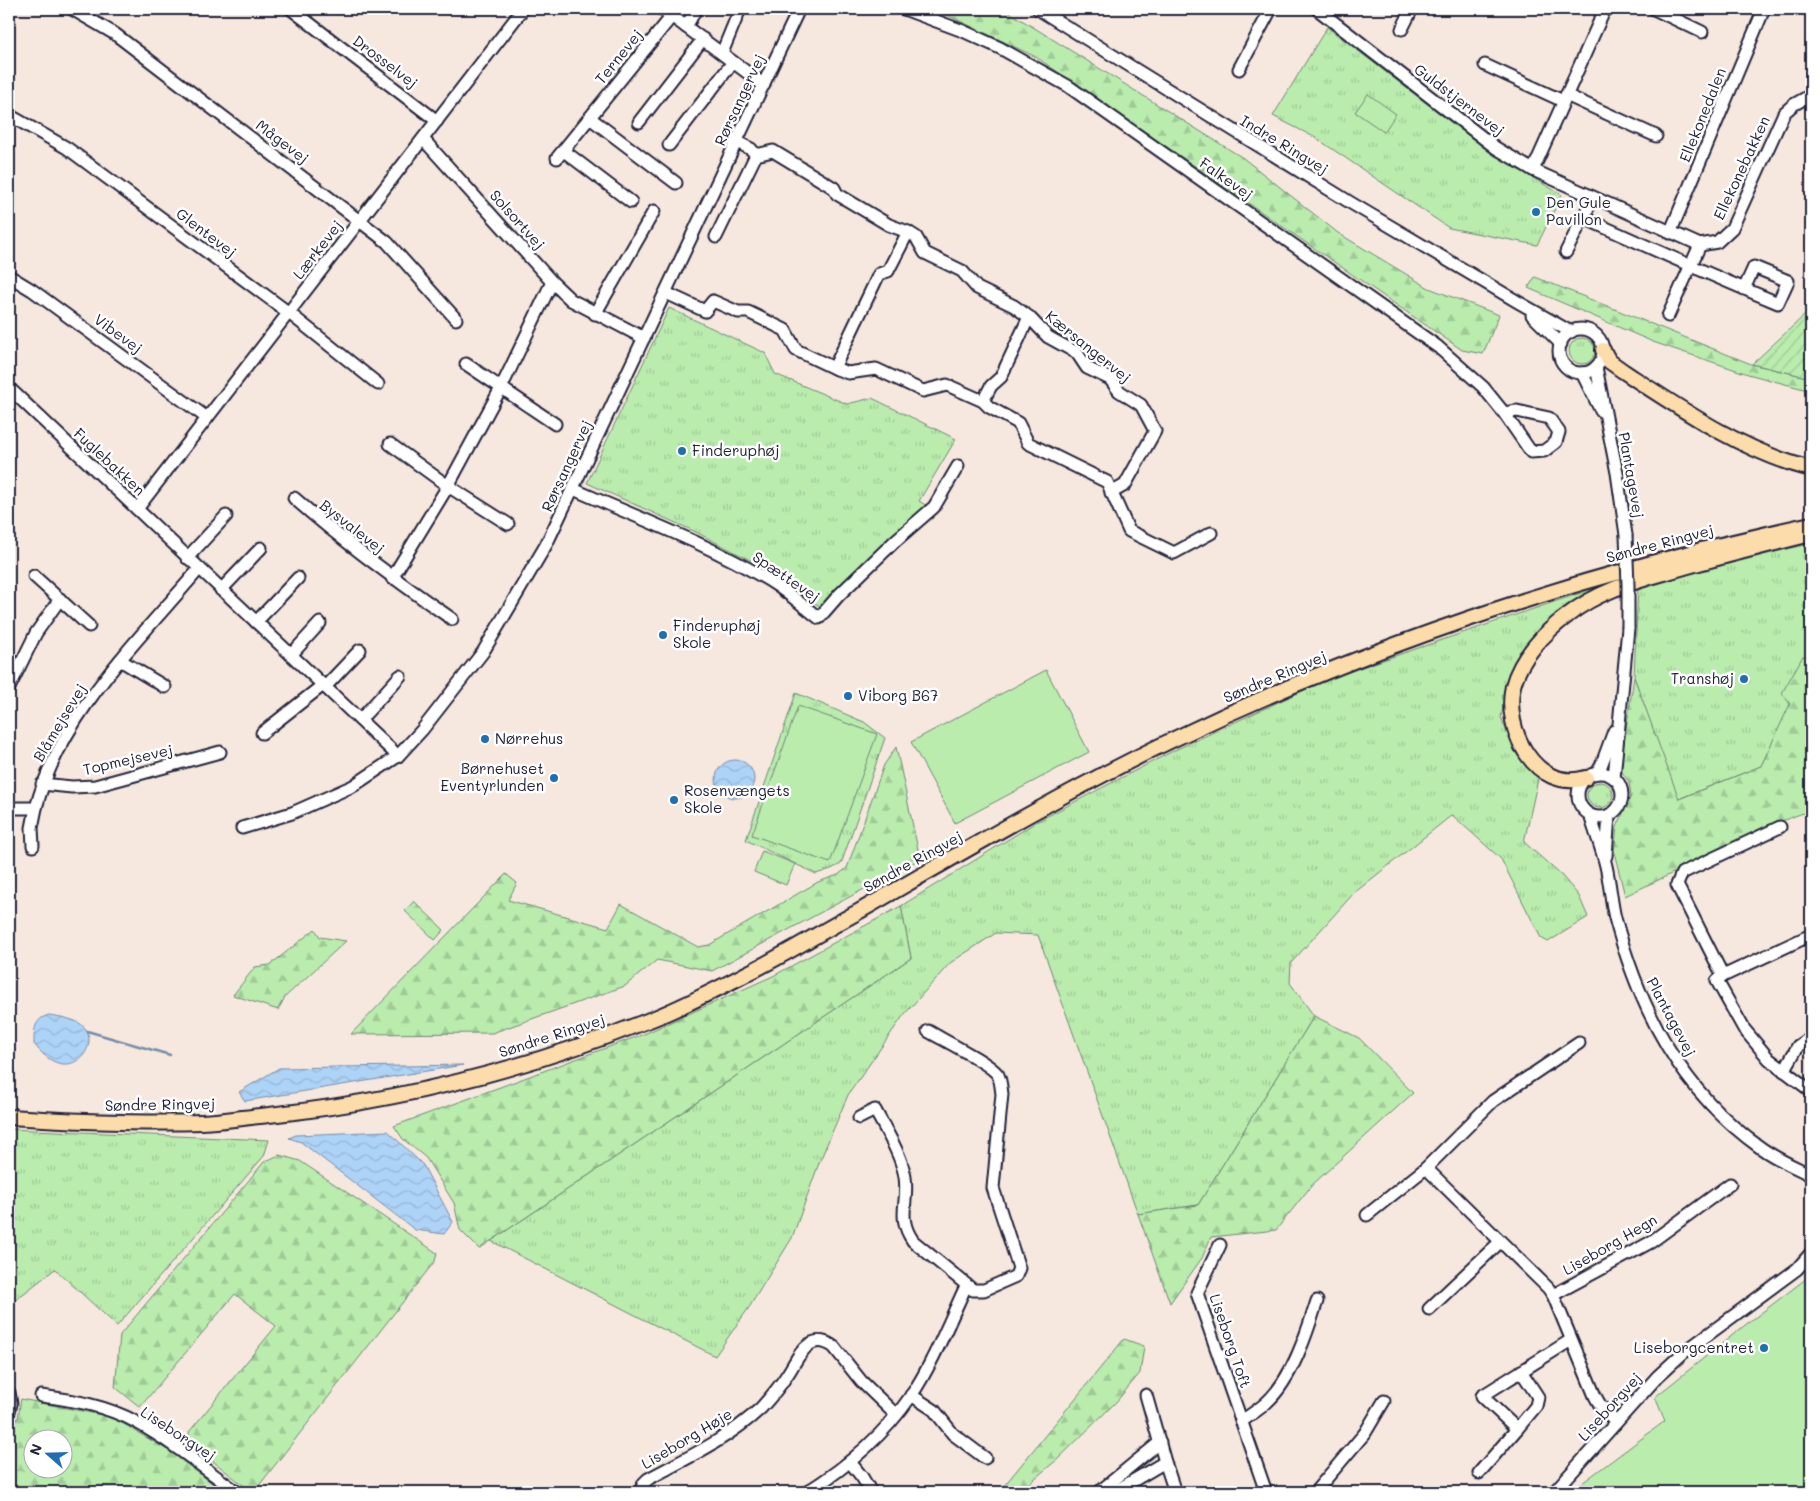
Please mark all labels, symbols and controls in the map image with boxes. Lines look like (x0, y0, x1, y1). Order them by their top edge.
street label: Ternevej (590, 25, 646, 88)
street label: Drosselvej (349, 30, 422, 92)
street label: Rørsangervej (709, 51, 769, 149)
street label: Guldstjernevej (1410, 59, 1509, 140)
street label: Ellekonedalen (1674, 64, 1730, 165)
street label: Indre Ringvej (1237, 110, 1332, 178)
street label: Ellekonebakken (1708, 112, 1774, 223)
street label: Mågevej (252, 115, 313, 168)
street label: Falkevej (1196, 152, 1257, 204)
street label: Solsortvej (486, 185, 550, 253)
place label: Den Gule Pavillon (1546, 192, 1611, 229)
street label: Glentevej (172, 203, 241, 261)
marker: Den Gule Pavillon (1530, 206, 1542, 218)
street label: Lærkevej (288, 216, 347, 283)
street label: Kærsangervej (1042, 306, 1135, 387)
street label: Vibevej (90, 309, 147, 358)
street label: Rørsangervej (536, 417, 596, 515)
street label: Fuglebakken (70, 423, 150, 500)
street label: Plantagevej (1615, 430, 1649, 519)
place label: Finderuphøj (692, 440, 780, 460)
marker: Finderuphøj (676, 445, 688, 457)
street label: Bysvalevej (316, 495, 389, 558)
street label: Søndre Ringvej (1604, 519, 1716, 567)
street label: Spættevej (749, 546, 824, 606)
place label: Finderuphøj Skole (673, 615, 761, 652)
marker: Finderuphøj Skole (657, 629, 669, 641)
street label: Søndre Ringvej (1220, 645, 1329, 707)
place label: Transhøj (1671, 668, 1734, 688)
marker: Transhøj (1738, 673, 1750, 685)
street label: Blåmejsevej (28, 680, 90, 765)
place label: Viborg B67 (858, 685, 938, 705)
marker: Viborg B67 (842, 690, 854, 702)
place label: Nørrehus (495, 728, 563, 748)
marker: Nørrehus (479, 733, 491, 745)
street label: Topmejsevej (81, 739, 175, 779)
place label: Børnehuset Eventyrlunden (441, 758, 544, 795)
marker: Børnehuset Eventyrlunden (548, 772, 560, 784)
place label: Rosenvængets Skole (684, 780, 790, 817)
marker: Rosenvængets Skole (668, 794, 680, 806)
street label: Søndre Ringvej (859, 826, 966, 897)
street label: Plantagevej (1643, 974, 1701, 1060)
street label: Søndre Ringvej (496, 1008, 607, 1062)
street label: Søndre Ringvej (105, 1093, 215, 1115)
street label: Liseborg Hegn (1559, 1209, 1660, 1279)
street label: Liseborg Toft (1205, 1291, 1256, 1390)
place label: Liseborgcentret (1634, 1337, 1754, 1357)
marker: Liseborgcentret (1758, 1342, 1770, 1354)
street label: Liseborgvej (1573, 1368, 1645, 1445)
street label: Liseborgvej (137, 1401, 220, 1465)
street label: Liseborg Høje (637, 1403, 736, 1473)
north arrow (22, 1428, 72, 1478)
text: N (25, 1441, 46, 1458)

